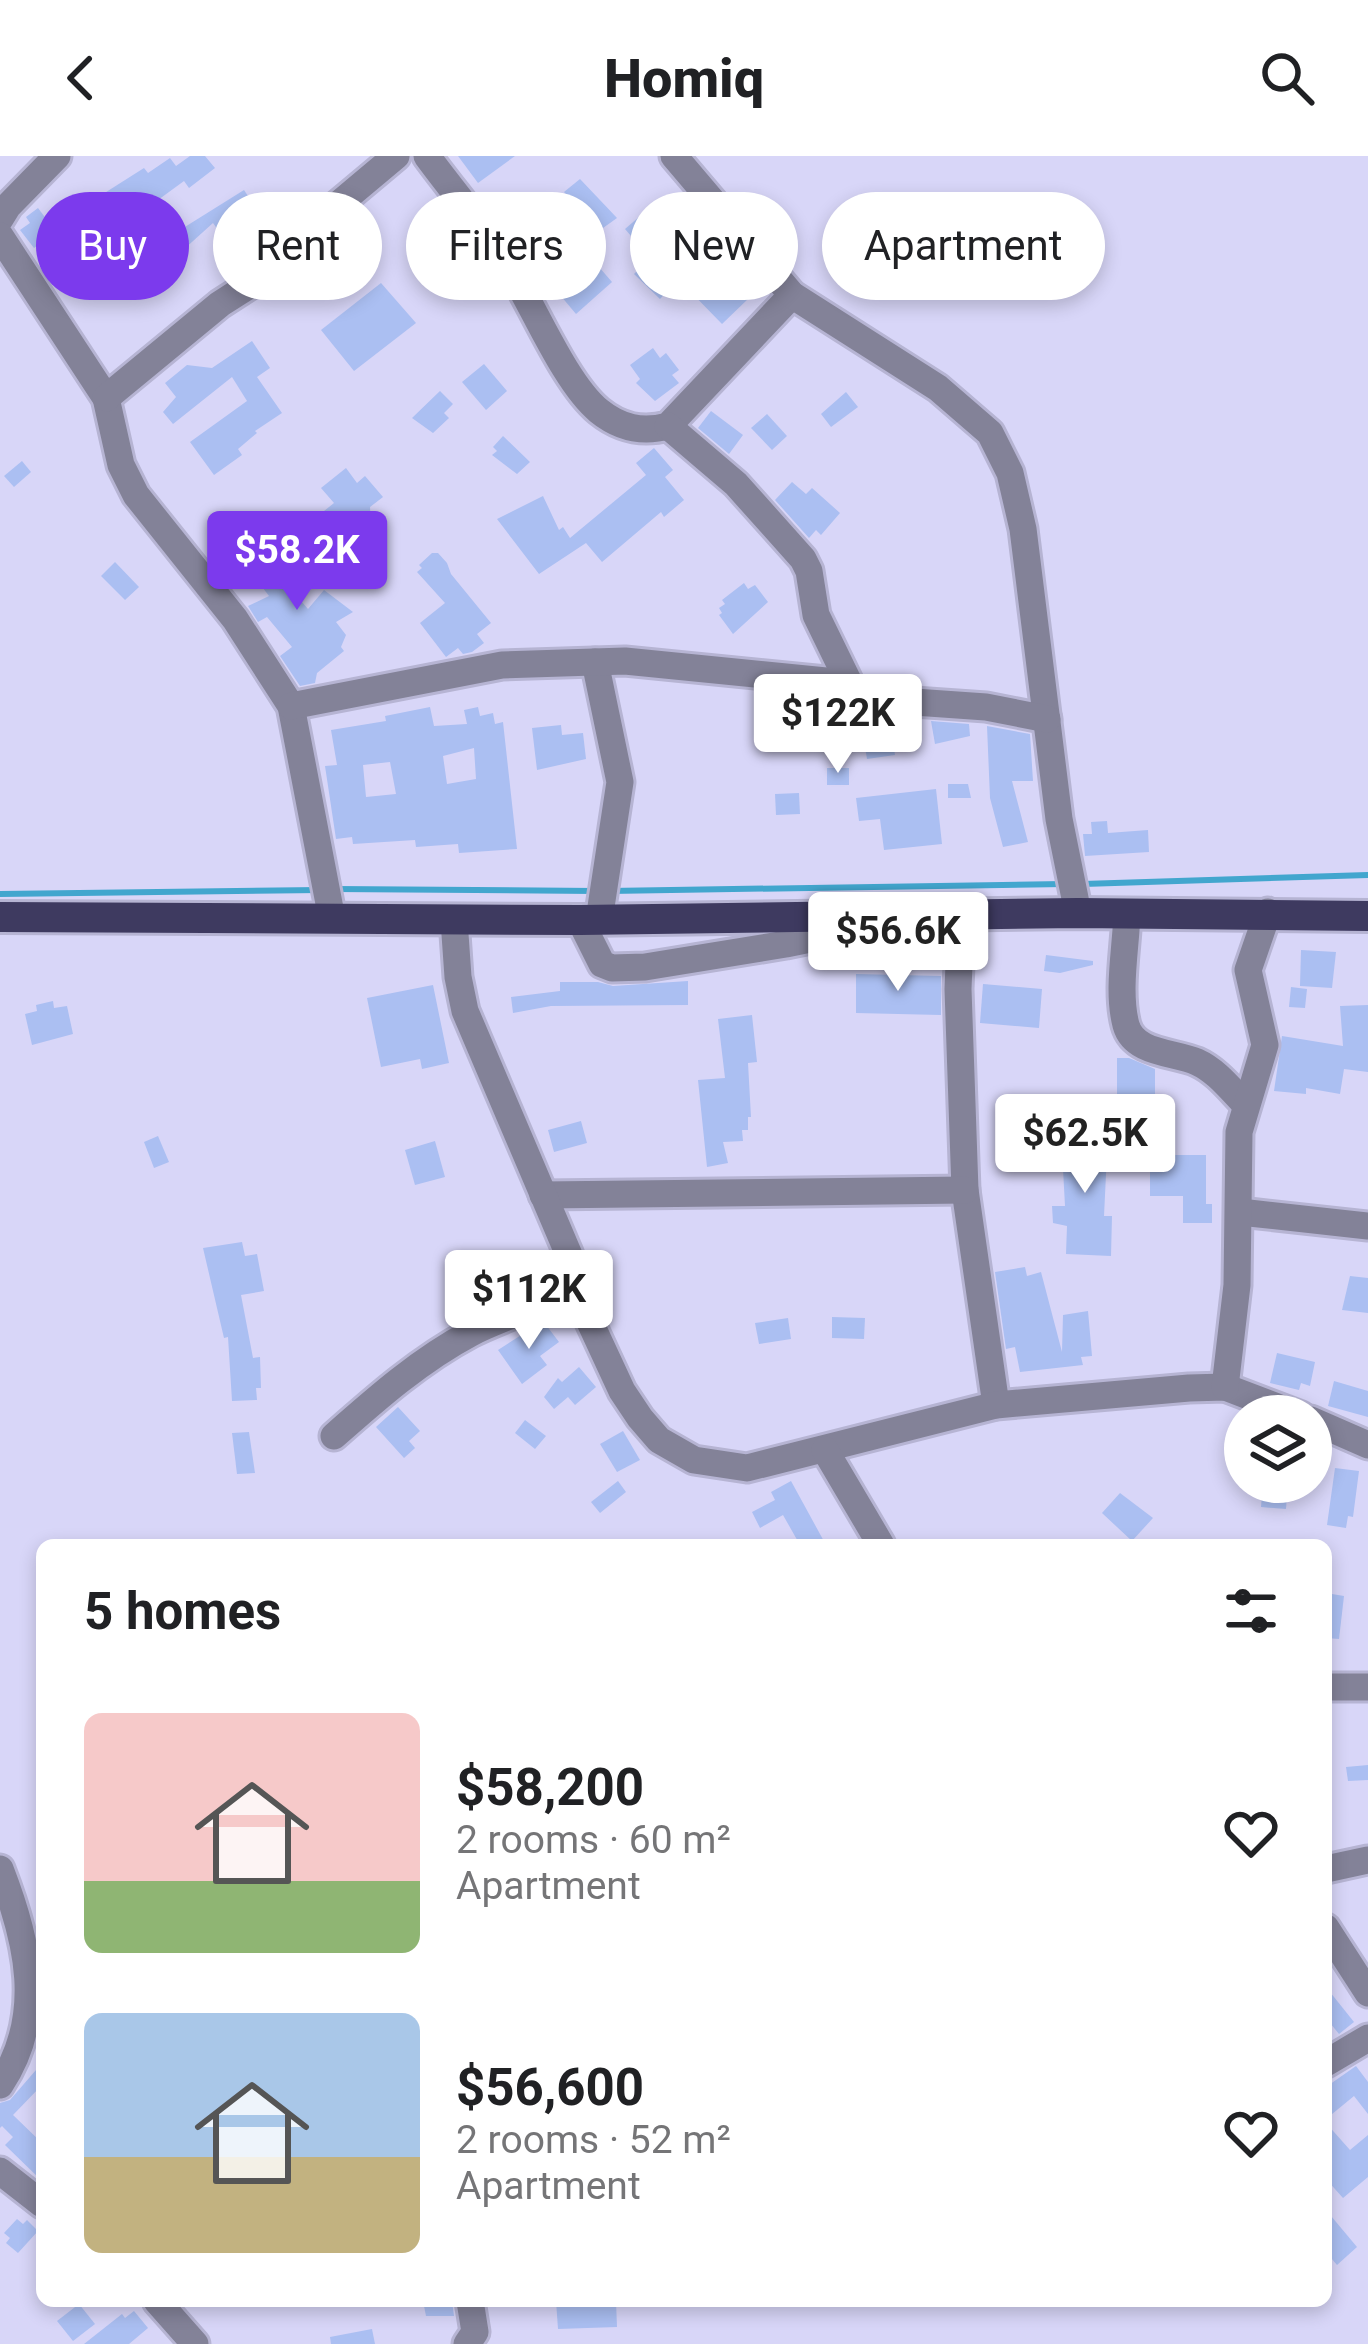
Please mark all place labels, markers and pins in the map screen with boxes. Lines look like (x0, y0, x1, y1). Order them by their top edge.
pin: $58.2K (199, 511, 395, 613)
pin: $122K (754, 674, 922, 776)
pin: $56.6K (800, 892, 996, 994)
pin: $62.5K (987, 1094, 1183, 1196)
pin: $112K (445, 1250, 613, 1352)

